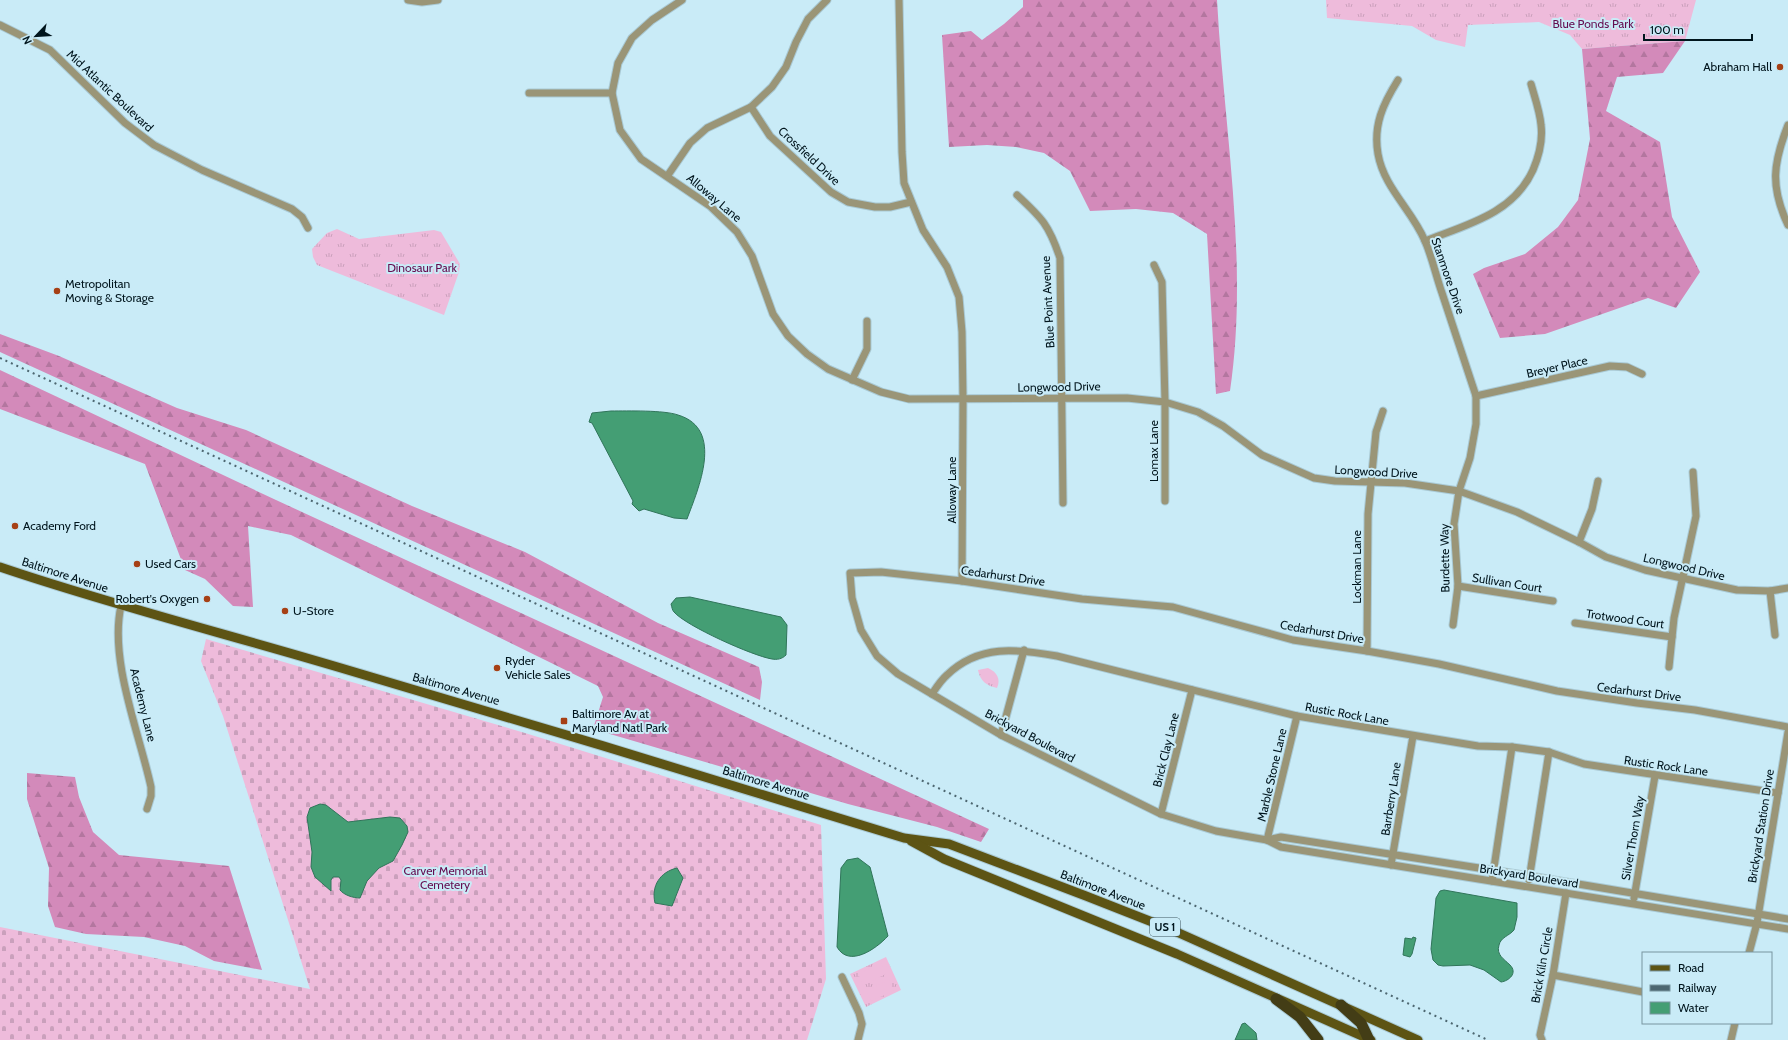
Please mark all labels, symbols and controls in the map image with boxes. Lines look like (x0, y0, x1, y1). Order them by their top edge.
north arrow (16, 16, 56, 56)
park label: Blue Ponds Park (1552, 16, 1634, 31)
scale bar (1644, 16, 1752, 42)
text: 100 m (1650, 22, 1684, 37)
text: N (19, 34, 35, 47)
street label: Mid Atlantic Boulevard (64, 46, 157, 135)
place label: Abraham Hall (1703, 59, 1772, 74)
marker: Abraham Hall (1775, 62, 1785, 72)
street label: Crossfield Drive (775, 123, 843, 188)
street label: Alloway Lane (684, 170, 745, 225)
street label: Stanmore Drive (1428, 236, 1469, 316)
street label: Blue Point Avenue (1038, 256, 1057, 349)
park label: Dinosaur Park (387, 260, 457, 275)
place label: Metropolitan Moving & Storage (65, 276, 154, 305)
marker: Metropolitan Moving & Storage (52, 286, 62, 296)
street label: Breyer Place (1525, 352, 1589, 381)
street label: Longwood Drive (1017, 378, 1101, 395)
street label: Lomax Lane (1146, 420, 1161, 482)
street label: Alloway Lane (944, 456, 959, 524)
street label: Longwood Drive (1334, 462, 1418, 481)
place label: Academy Ford (23, 518, 96, 533)
marker: Academy Ford (10, 521, 20, 531)
street label: Burdette Way (1436, 523, 1453, 593)
street label: Lockman Lane (1349, 530, 1364, 604)
street label: Longwood Drive (1642, 550, 1726, 583)
street label: Baltimore Avenue (20, 553, 110, 596)
place label: Used Cars (145, 556, 196, 571)
marker: Used Cars (132, 559, 142, 569)
street label: Cedarhurst Drive (960, 562, 1046, 589)
street label: Sullivan Court (1471, 570, 1543, 595)
place label: Robert's Oxygen (116, 591, 199, 606)
marker: Robert's Oxygen (202, 594, 212, 604)
place label: U-Store (293, 603, 334, 618)
marker: U-Store (280, 606, 290, 616)
street label: Trotwood Court (1585, 606, 1665, 631)
street label: Cedarhurst Drive (1279, 617, 1365, 646)
place label: Ryder Vehicle Sales (505, 653, 571, 682)
marker: Ryder Vehicle Sales (492, 663, 502, 673)
street label: Academy Lane (127, 667, 160, 743)
street label: Baltimore Avenue (411, 669, 501, 708)
street label: Cedarhurst Drive (1596, 679, 1682, 704)
street label: Rustic Rock Lane (1304, 699, 1390, 728)
place label: Baltimore Av at Maryland Natl Park (572, 706, 668, 735)
street label: Brickyard Boulevard (983, 706, 1078, 766)
street label: Brick Clay Lane (1149, 711, 1182, 789)
marker: Baltimore Av at Maryland Natl Park (559, 716, 569, 726)
street label: Marble Stone Lane (1254, 727, 1290, 823)
street label: Rustic Rock Lane (1623, 752, 1709, 779)
street label: Barrberry Lane (1377, 761, 1404, 837)
street label: Baltimore Avenue (721, 762, 811, 803)
street label: Brickyard Station Drive (1744, 768, 1777, 884)
street label: Silver Thorn Way (1618, 794, 1647, 881)
street label: Brickyard Boulevard (1479, 860, 1580, 891)
park label: Carver Memorial Cemetery (403, 863, 487, 892)
street label: Baltimore Avenue (1059, 866, 1148, 913)
road number: US 1 (1150, 918, 1180, 936)
street label: Brick Kiln Circle (1527, 926, 1556, 1004)
legend (1642, 952, 1772, 1024)
text: Road (1678, 960, 1704, 975)
text: Railway (1678, 980, 1716, 995)
text: Water (1678, 1000, 1709, 1015)

